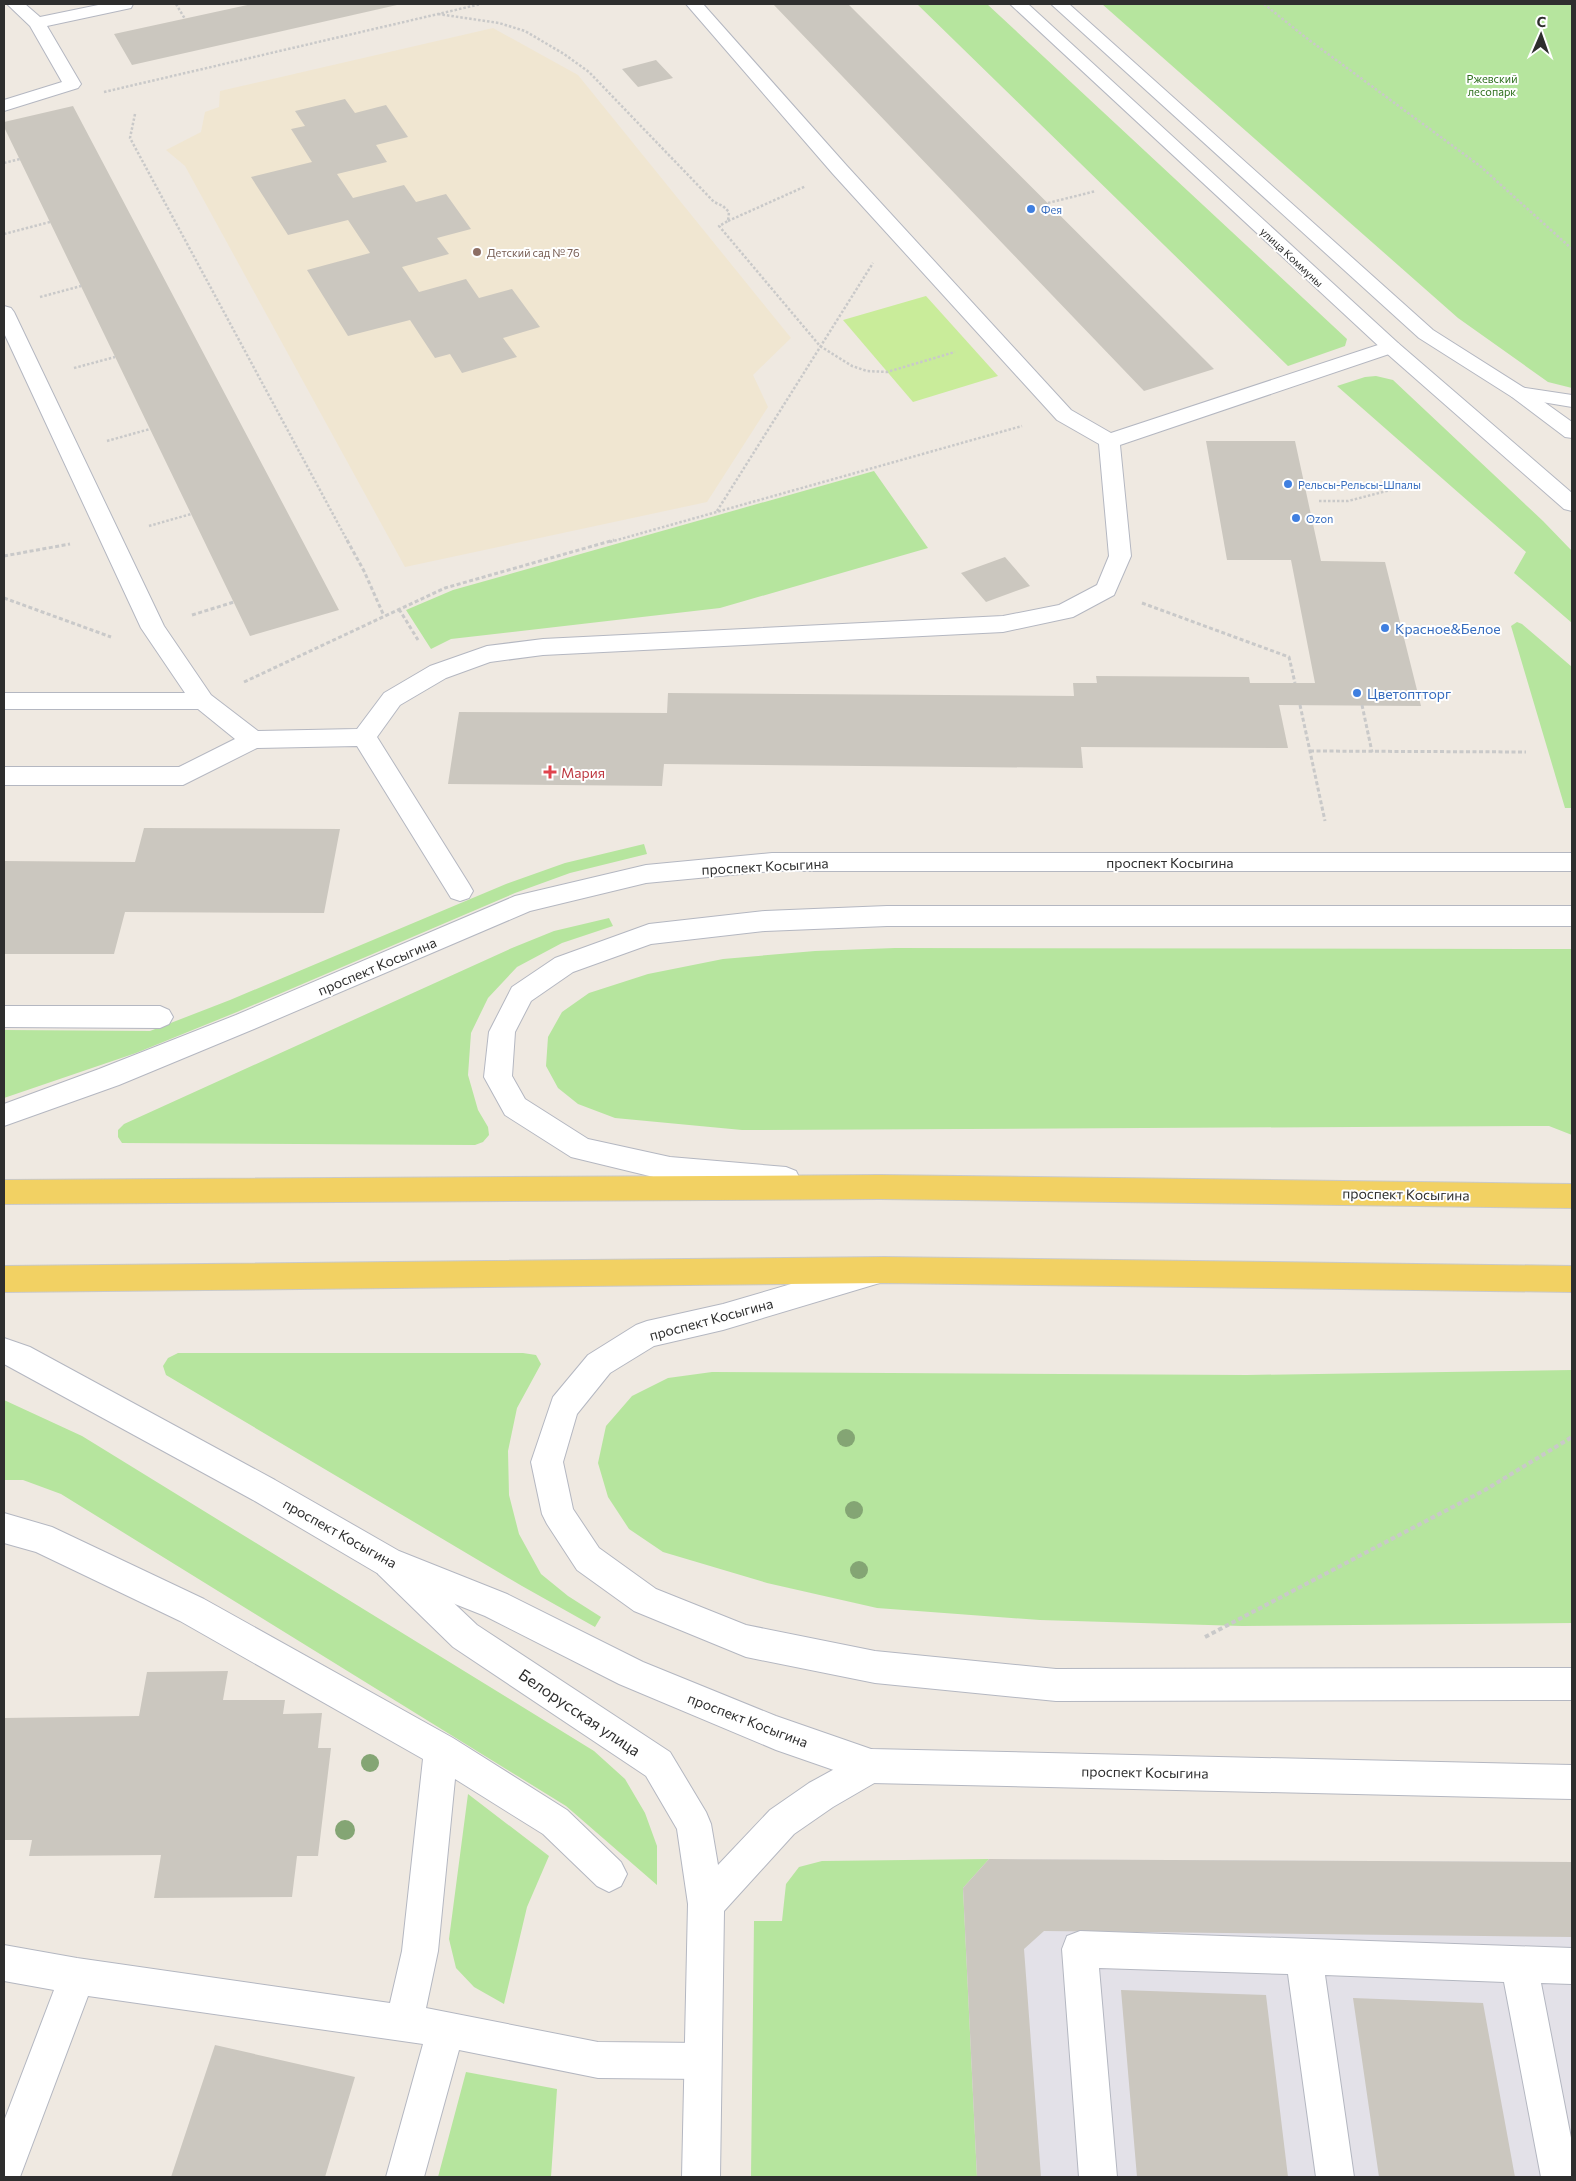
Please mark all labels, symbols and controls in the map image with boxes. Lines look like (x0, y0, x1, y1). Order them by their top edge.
north arrow (1516, 10, 1566, 60)
text: С (1536, 13, 1547, 30)
park label: Ржевский лесопарк (1467, 72, 1517, 98)
marker: Фея (1025, 203, 1037, 215)
place label: Фея (1041, 203, 1062, 216)
street label: улица Коммуны (1258, 225, 1326, 289)
marker: Детский сад № 76 (471, 246, 483, 258)
place label: Детский сад № 76 (487, 246, 580, 259)
marker: Рельсы-Рельсы-Шпалы (1282, 478, 1294, 490)
place label: Рельсы-Рельсы-Шпалы (1298, 478, 1421, 491)
marker: Ozon (1290, 512, 1302, 524)
place label: Ozon (1306, 512, 1333, 525)
place label: Красное&Белое (1395, 620, 1501, 637)
marker: Красное&Белое (1379, 622, 1391, 634)
place label: Цветоптторг (1367, 685, 1451, 702)
marker: Цветоптторг (1351, 687, 1363, 699)
place label: Мария (561, 764, 605, 781)
marker: Мария (543, 765, 557, 779)
street label: проспект Косыгина (701, 854, 829, 878)
street label: проспект Косыгина (1106, 854, 1234, 871)
street label: проспект Косыгина (315, 933, 439, 999)
street label: проспект Косыгина (1342, 1184, 1470, 1204)
street label: проспект Косыгина (647, 1294, 775, 1344)
street label: проспект Косыгина (280, 1495, 400, 1571)
street label: Белорусская улица (516, 1664, 644, 1760)
street label: проспект Косыгина (686, 1689, 810, 1751)
street label: проспект Косыгина (1081, 1762, 1209, 1782)

